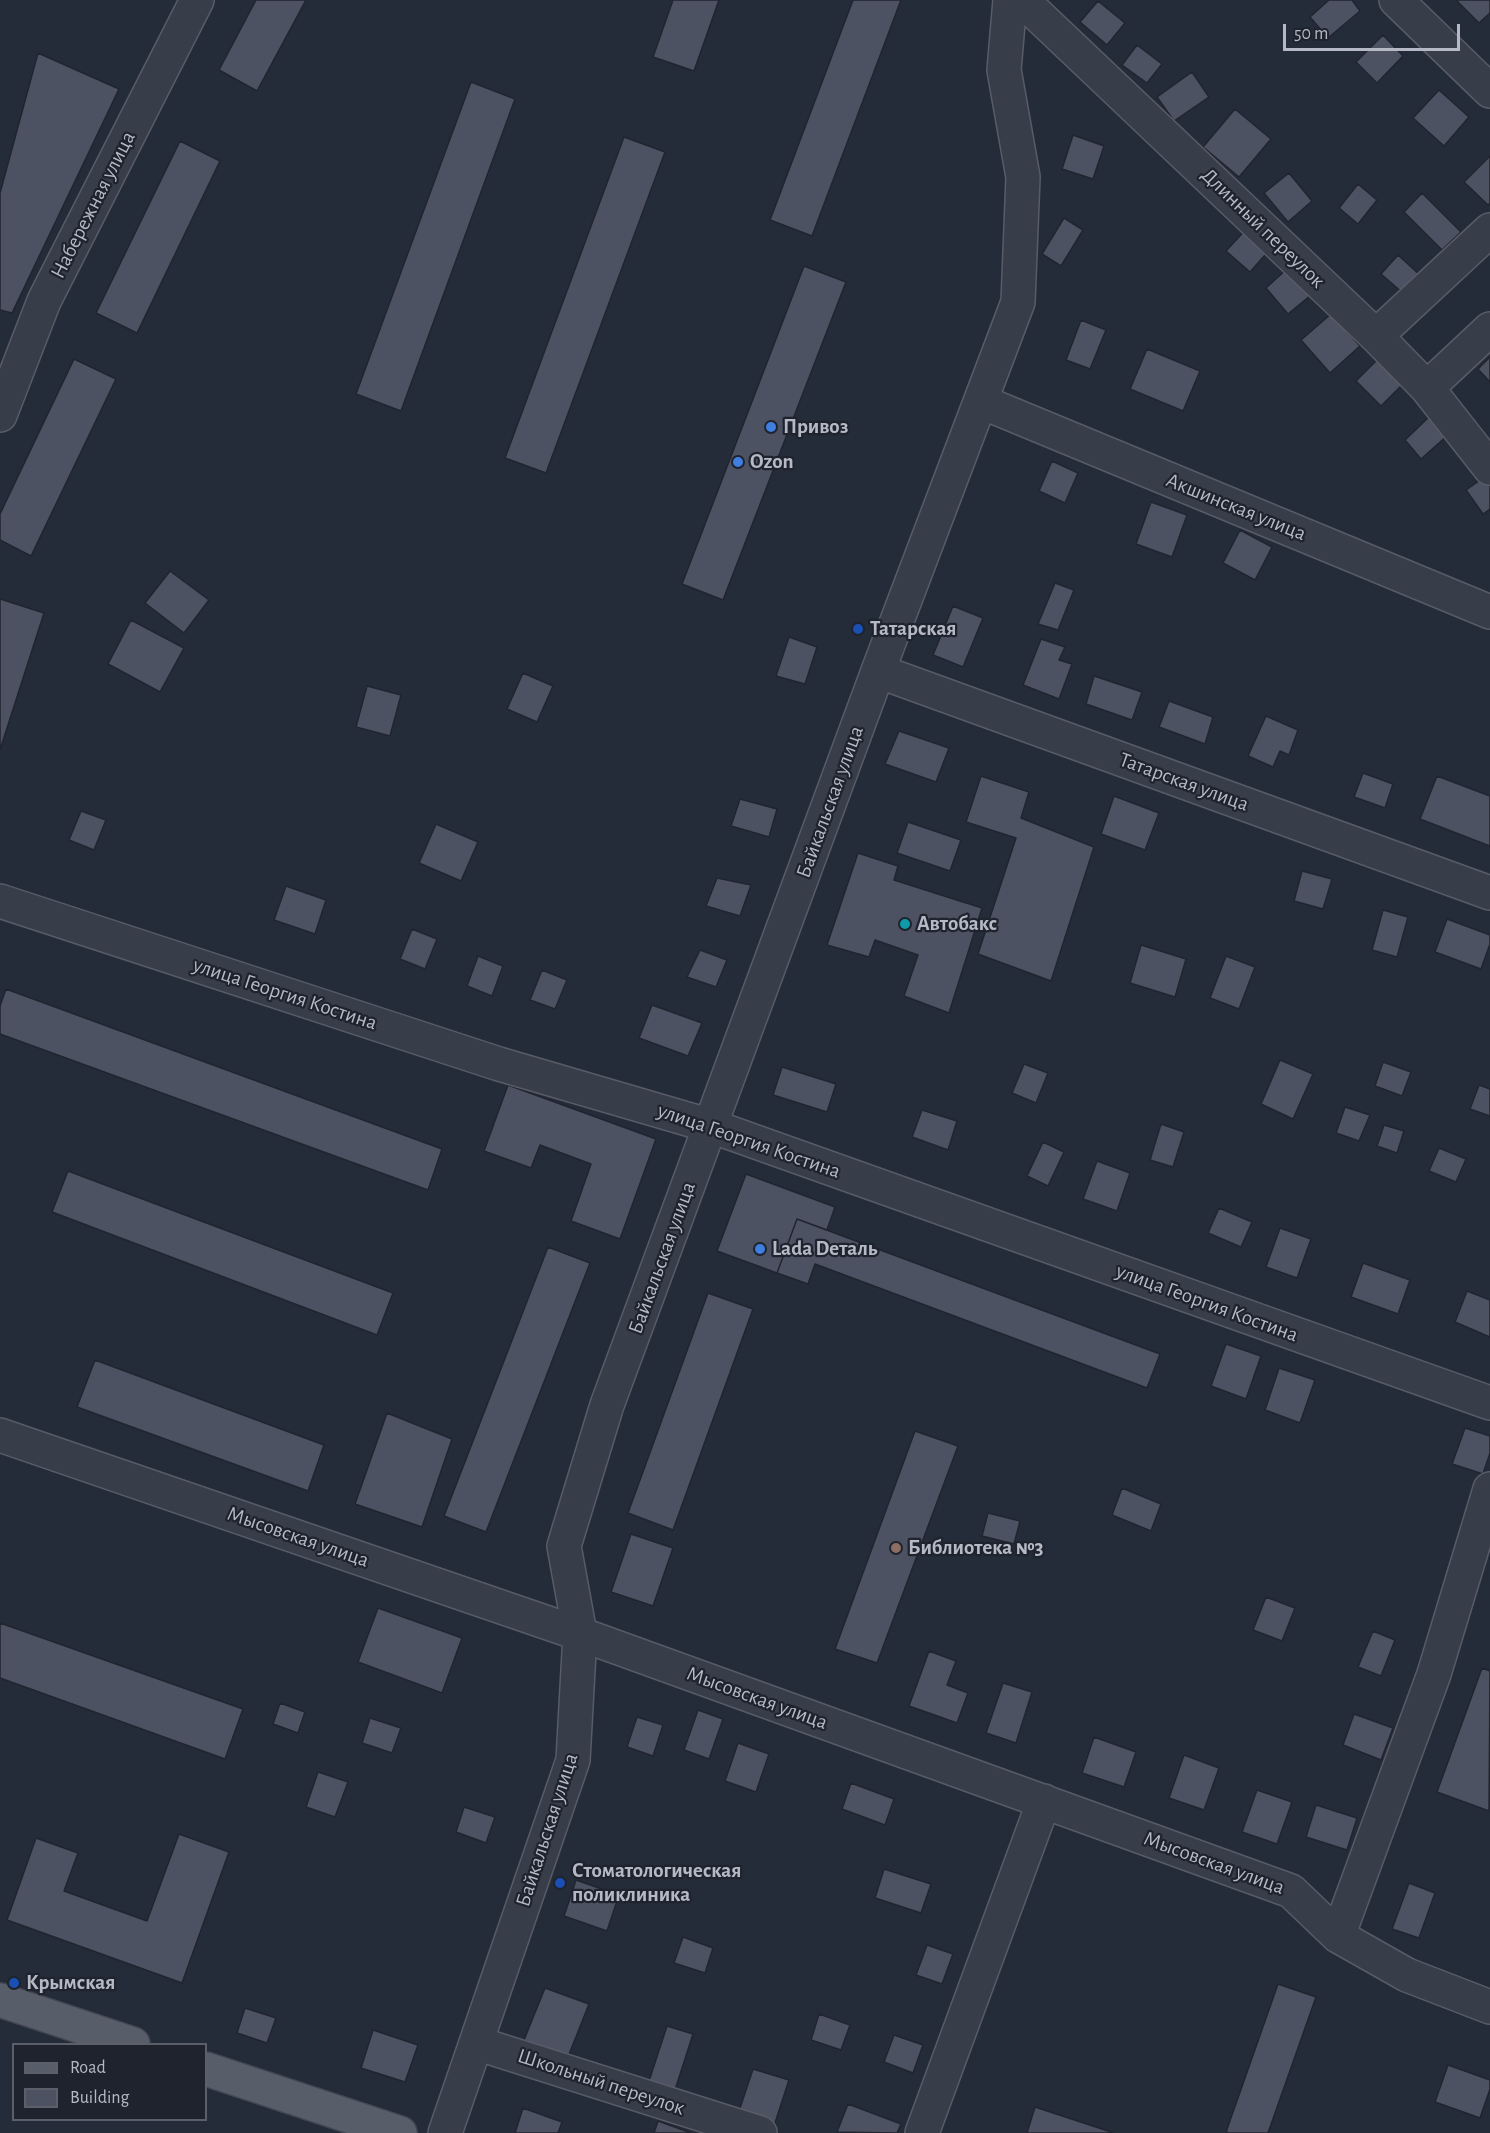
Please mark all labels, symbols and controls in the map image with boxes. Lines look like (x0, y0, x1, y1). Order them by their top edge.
scale bar (1286, 12, 1463, 50)
text: 50 m (1294, 25, 1328, 43)
street label: Набережная улица (45, 127, 141, 283)
street label: Длинный переулок (1196, 163, 1330, 293)
place label: Привоз (783, 414, 848, 440)
marker: Привоз (764, 420, 778, 434)
place label: Ozon (750, 449, 794, 475)
marker: Ozon (731, 455, 745, 469)
street label: Акшинская улица (1162, 467, 1310, 547)
place label: Татарская (870, 616, 957, 642)
marker: Татарская (851, 622, 865, 636)
street label: Байкальская улица (791, 723, 869, 881)
street label: Татарская улица (1116, 747, 1252, 817)
place label: Автобакс (917, 911, 997, 937)
marker: Автобакс (898, 917, 912, 931)
street label: улица Георгия Костина (190, 952, 380, 1036)
street label: улица Георгия Костина (654, 1098, 844, 1184)
street label: Байкальская улица (623, 1179, 701, 1337)
place label: Lada Dеталь (772, 1236, 878, 1262)
marker: Lada Dеталь (753, 1242, 767, 1256)
street label: улица Георгия Костина (1113, 1258, 1301, 1348)
street label: Мысовская улица (224, 1501, 372, 1573)
place label: Библиотека №3 (908, 1535, 1044, 1561)
marker: Библиотека №3 (889, 1541, 903, 1555)
street label: Мысовская улица (683, 1661, 831, 1735)
street label: Байкальская улица (510, 1750, 584, 1910)
street label: Мысовская улица (1140, 1826, 1288, 1900)
place label: Стоматологическая поликлиника (572, 1858, 741, 1908)
marker: Стоматологическая поликлиника (553, 1876, 567, 1890)
place label: Крымская (26, 1970, 115, 1996)
marker: Крымская (7, 1976, 21, 1990)
legend (12, 2043, 207, 2121)
street label: Школьный переулок (514, 2043, 688, 2121)
text: Road (70, 2059, 106, 2077)
text: Building (70, 2089, 129, 2107)

